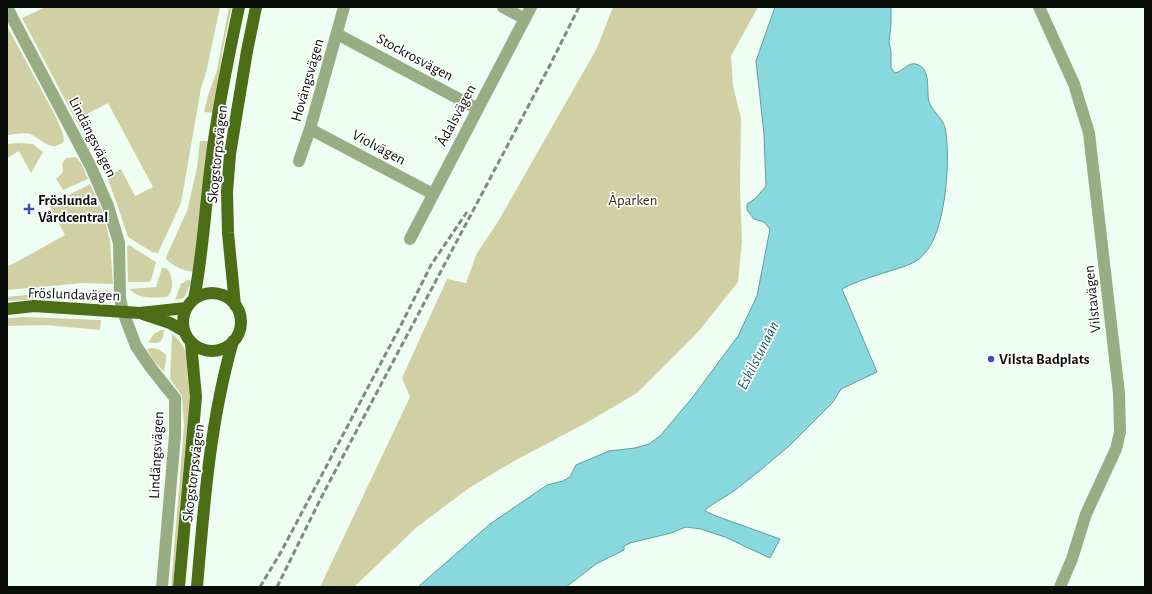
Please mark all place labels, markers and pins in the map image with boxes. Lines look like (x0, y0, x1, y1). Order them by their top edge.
place label: Fröslunda Vårdcentral (38, 193, 108, 225)
marker: Fröslunda Vårdcentral (23, 203, 35, 215)
place label: Vilsta Badplats (999, 352, 1090, 367)
marker: Vilsta Badplats (986, 354, 996, 364)

